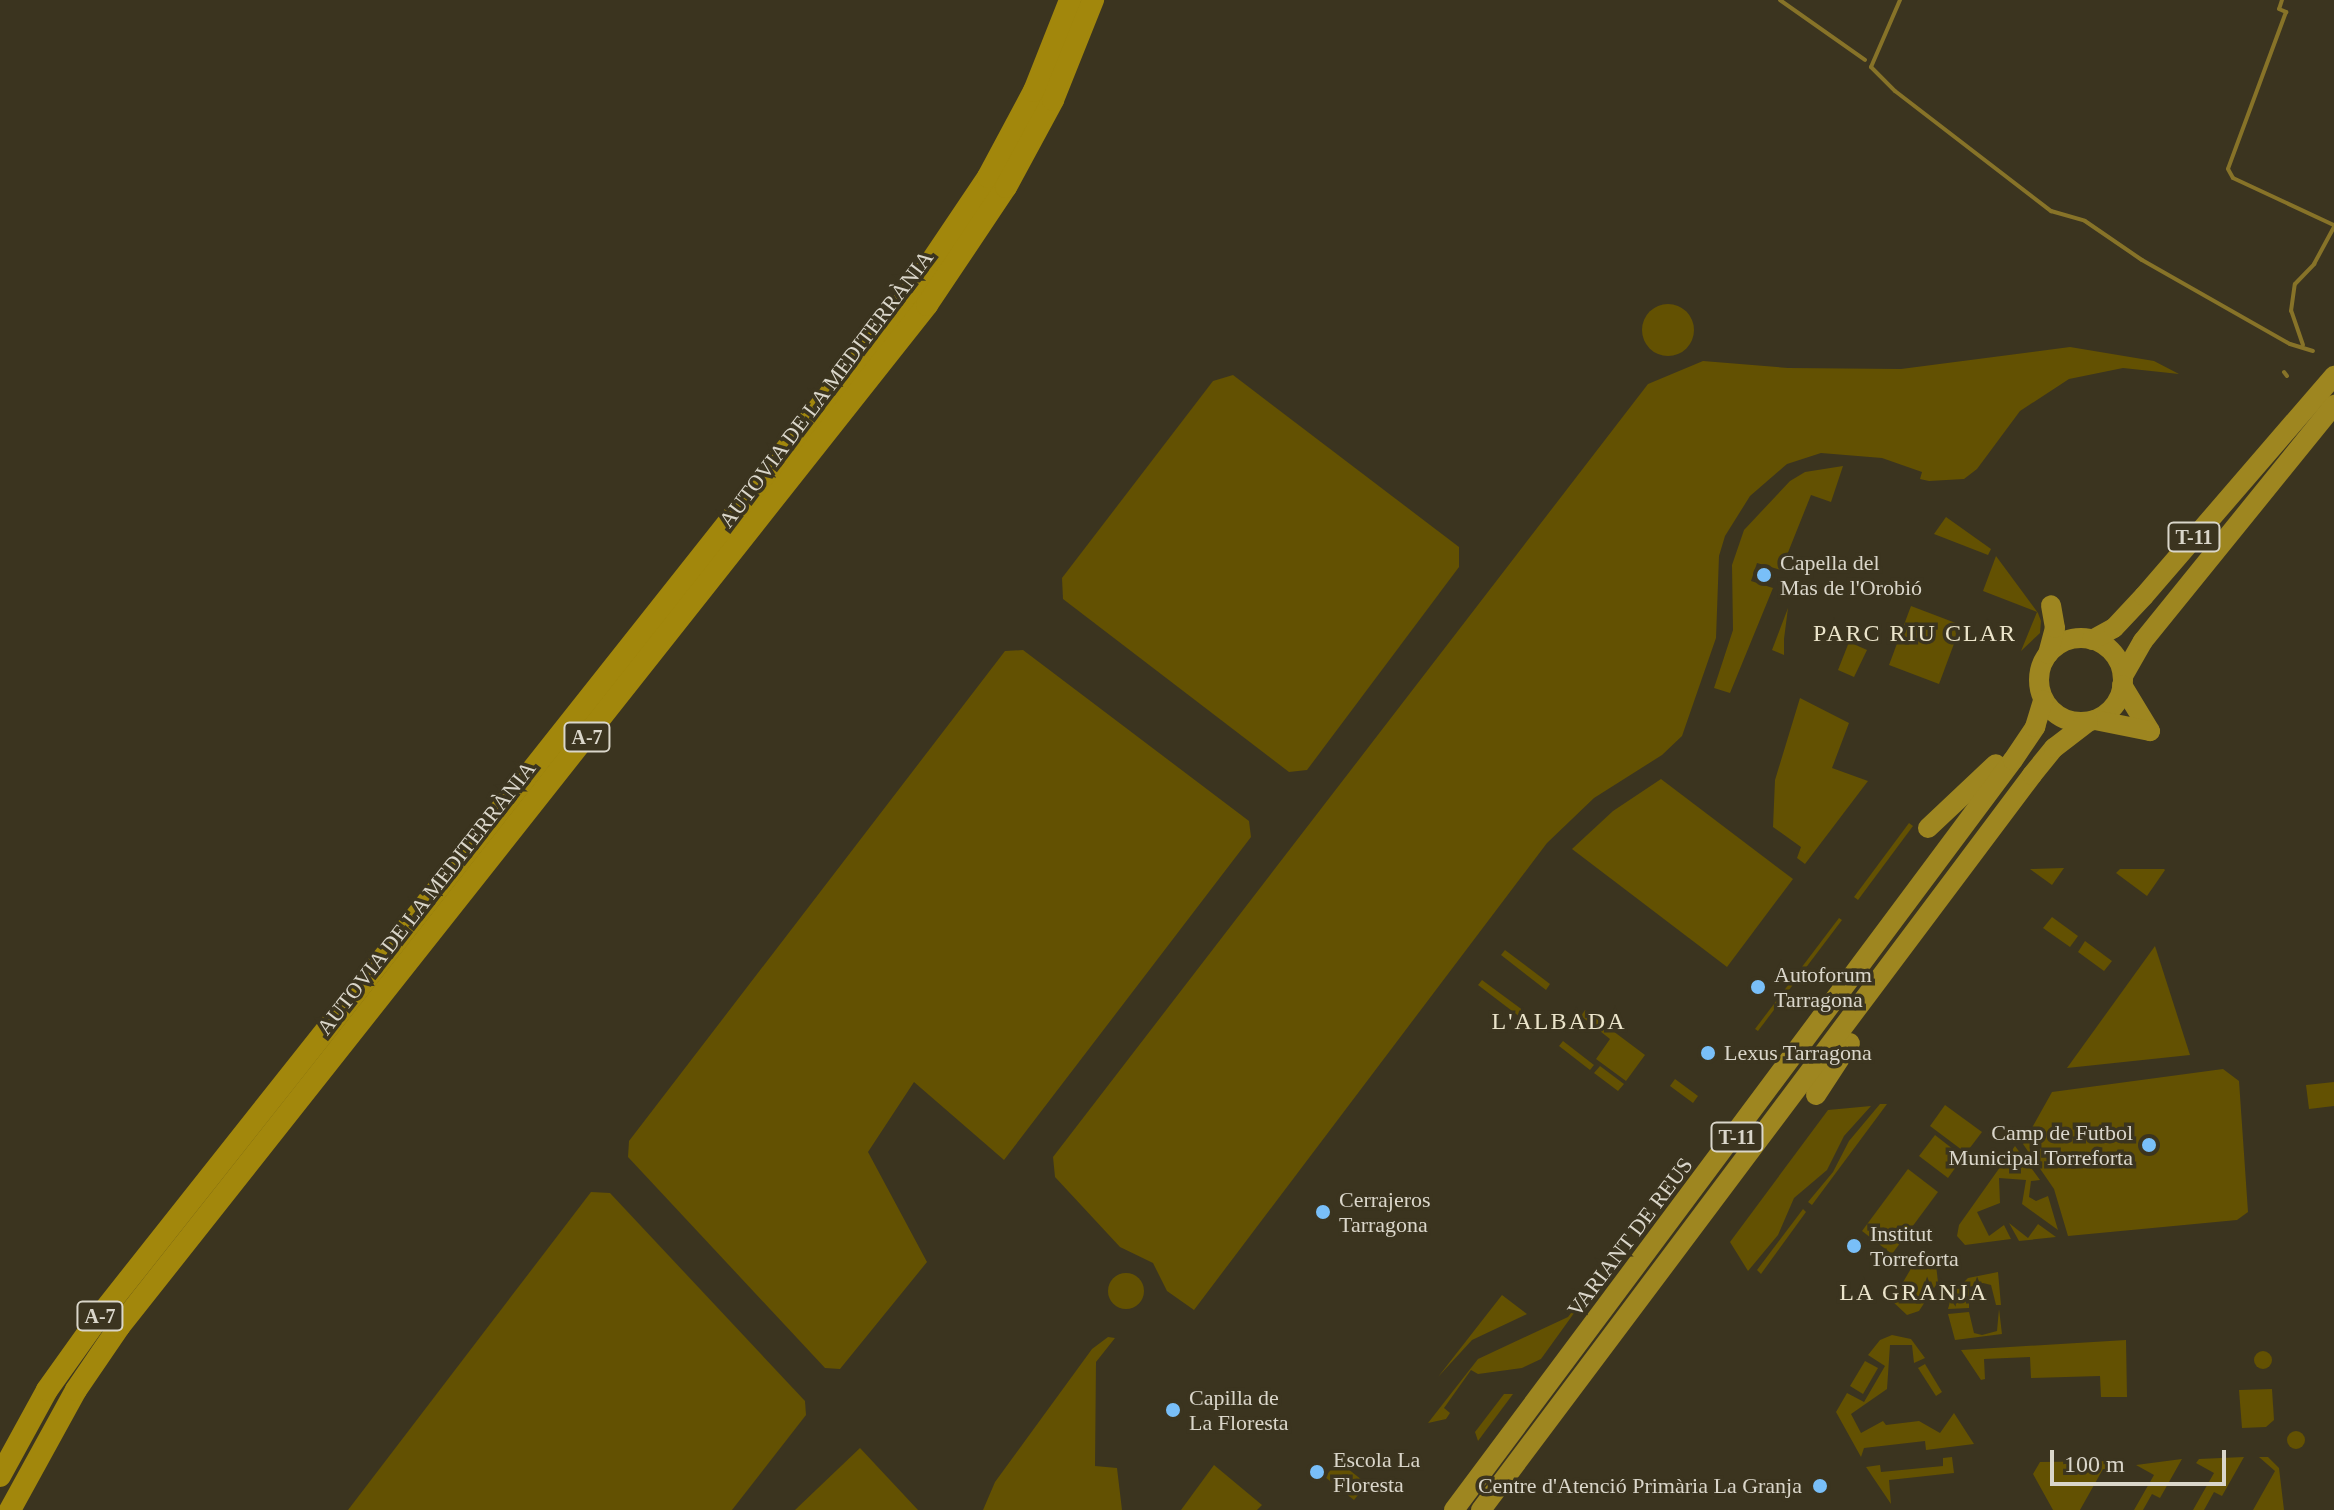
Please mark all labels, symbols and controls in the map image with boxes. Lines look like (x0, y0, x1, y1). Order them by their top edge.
street label: AUTOVIA DE LA MEDITERRÀNIA (712, 244, 940, 534)
road number: T-11 (2166, 521, 2222, 553)
place label: Capella del Mas de l'Orobió (1780, 549, 1922, 600)
marker: Capella del Mas de l'Orobió (1755, 566, 1773, 584)
district label: PARC RIU CLAR (1813, 620, 2017, 648)
road number: A-7 (563, 721, 611, 753)
street label: AUTOVIA DE LA MEDITERRÀNIA (310, 755, 542, 1041)
place label: Autoforum Tarragona (1774, 961, 1872, 1012)
marker: Autoforum Tarragona (1749, 978, 1767, 996)
district label: L'ALBADA (1492, 1008, 1626, 1036)
place label: Lexus Tarragona (1724, 1040, 1872, 1066)
marker: Lexus Tarragona (1699, 1044, 1717, 1062)
place label: Camp de Futbol Municipal Torreforta (1948, 1119, 2133, 1170)
road number: T-11 (1709, 1121, 1765, 1153)
marker: Camp de Futbol Municipal Torreforta (2140, 1136, 2158, 1154)
street label: VARIANT DE REUS (1561, 1152, 1699, 1322)
place label: Cerrajeros Tarragona (1339, 1186, 1431, 1238)
marker: Cerrajeros Tarragona (1314, 1203, 1332, 1221)
place label: Institut Torreforta (1870, 1220, 1959, 1272)
marker: Institut Torreforta (1845, 1237, 1863, 1255)
district label: LA GRANJA (1839, 1279, 1989, 1307)
road number: A-7 (76, 1300, 124, 1332)
place label: Capilla de La Floresta (1189, 1384, 1289, 1436)
marker: Capilla de La Floresta (1164, 1401, 1182, 1419)
scale bar (2054, 1434, 2230, 1484)
place label: Escola La Floresta (1333, 1446, 1420, 1498)
text: 100 m (2064, 1451, 2125, 1477)
marker: Escola La Floresta (1308, 1463, 1326, 1481)
place label: Centre d'Atenció Primària La Granja (1478, 1473, 1802, 1499)
marker: Centre d'Atenció Primària La Granja (1809, 1475, 1831, 1497)

